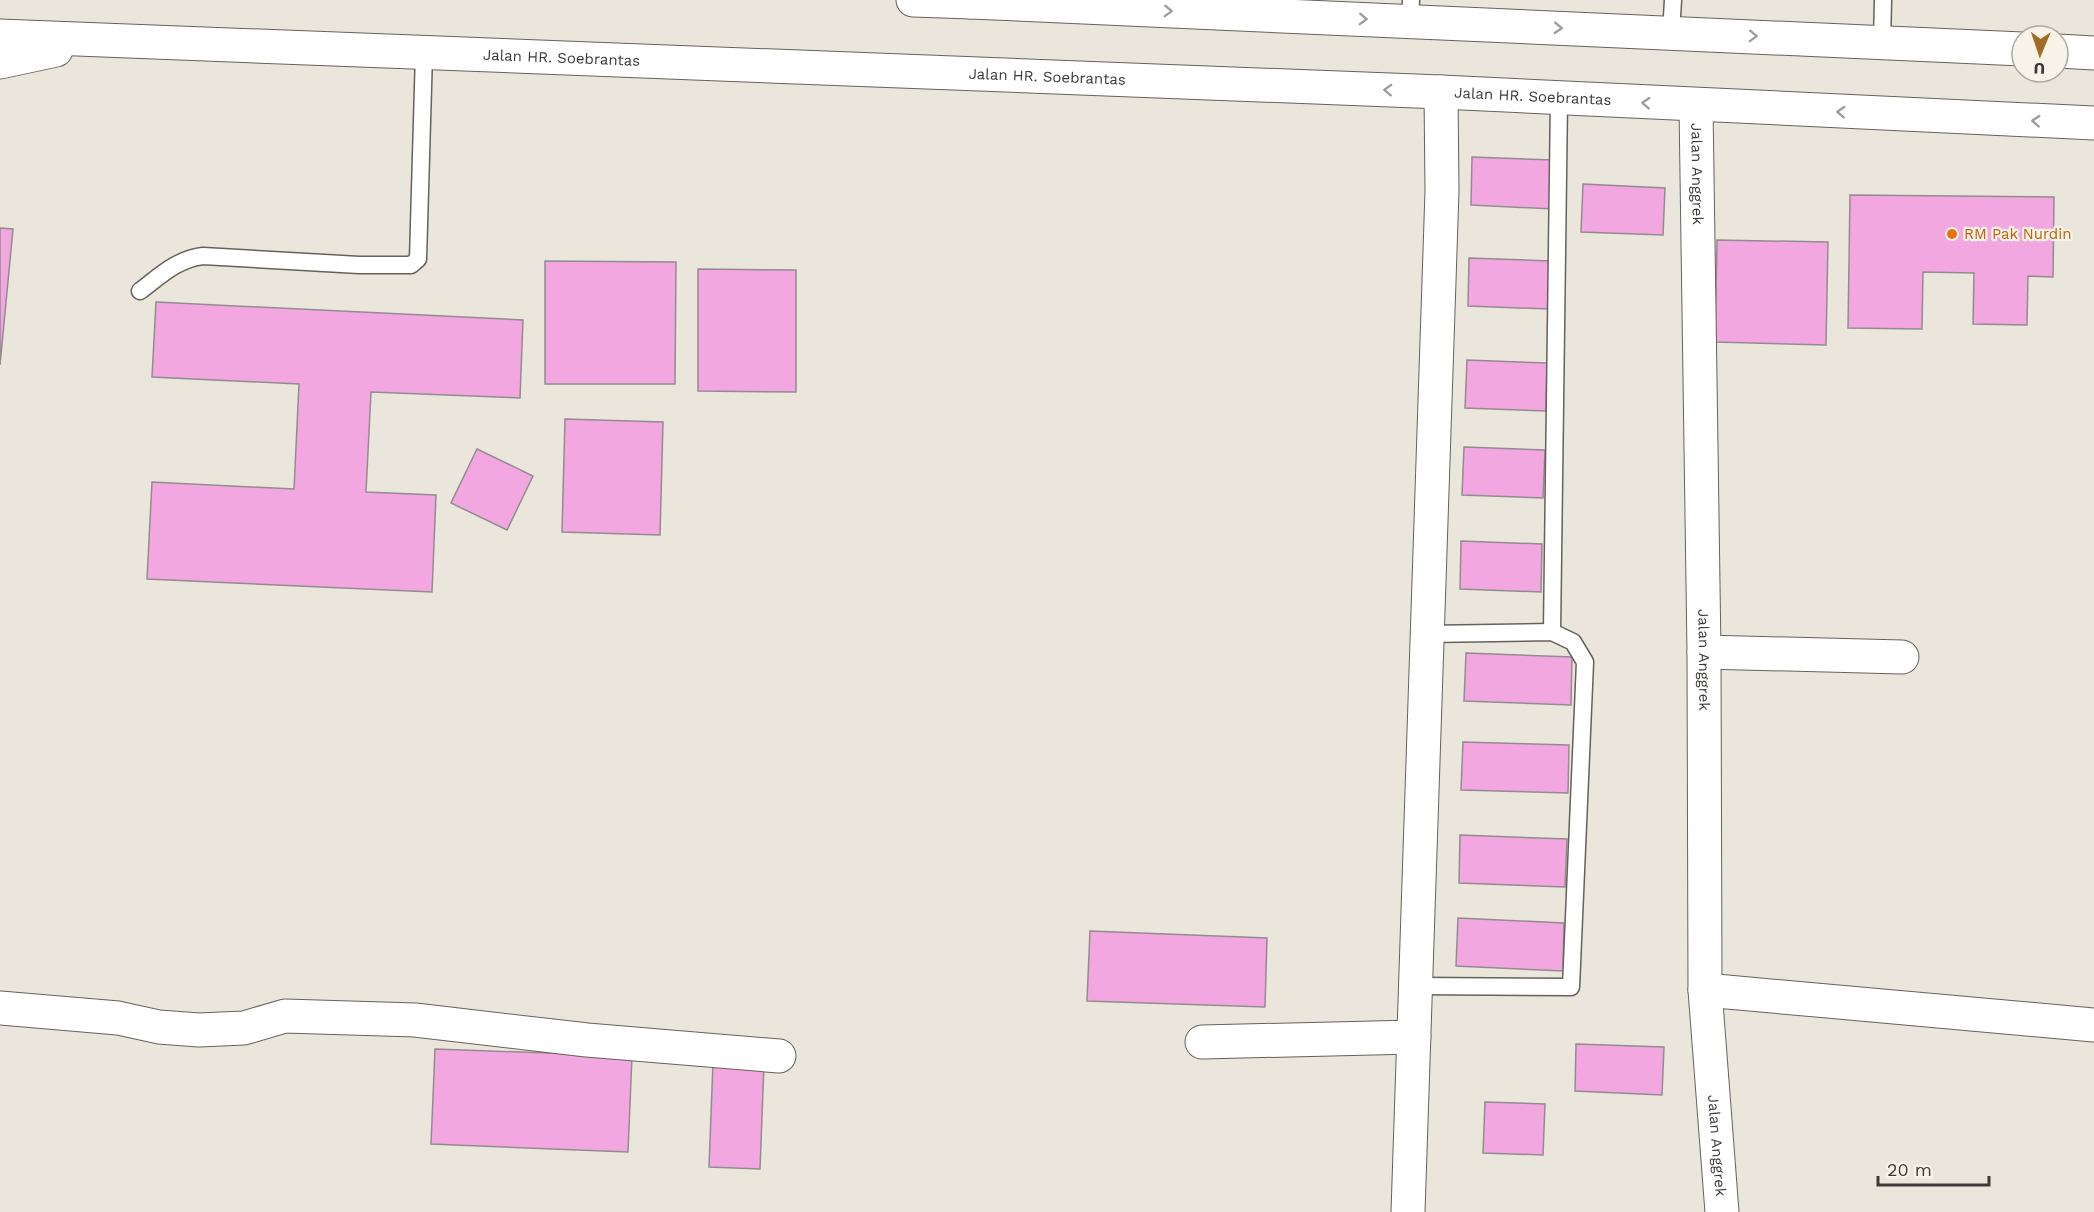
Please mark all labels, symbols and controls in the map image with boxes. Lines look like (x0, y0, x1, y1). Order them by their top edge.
one-way arrow (1164, 5, 1173, 17)
one-way arrow (1359, 13, 1368, 26)
one-way arrow (1554, 22, 1563, 34)
north arrow (2010, 24, 2070, 84)
one-way arrow (1748, 30, 1757, 43)
street label: Jalan HR. Soebrantas (483, 46, 641, 70)
text: U (2033, 59, 2046, 78)
street label: Jalan HR. Soebrantas (968, 65, 1126, 89)
one-way arrow (1384, 84, 1393, 97)
street label: Jalan HR. Soebrantas (1454, 84, 1612, 109)
one-way arrow (1641, 97, 1650, 110)
one-way arrow (1836, 106, 1845, 119)
one-way arrow (2031, 114, 2040, 127)
street label: Jalan Anggrek (1687, 123, 1707, 226)
place label: RM Pak Nurdin (1964, 225, 2072, 243)
marker: RM Pak Nurdin (1945, 227, 1959, 241)
street label: Jalan Anggrek (1694, 609, 1713, 711)
street label: Jalan Anggrek (1704, 1094, 1730, 1197)
scale bar (1878, 1149, 1989, 1187)
text: 20 m (1887, 1159, 1932, 1180)

